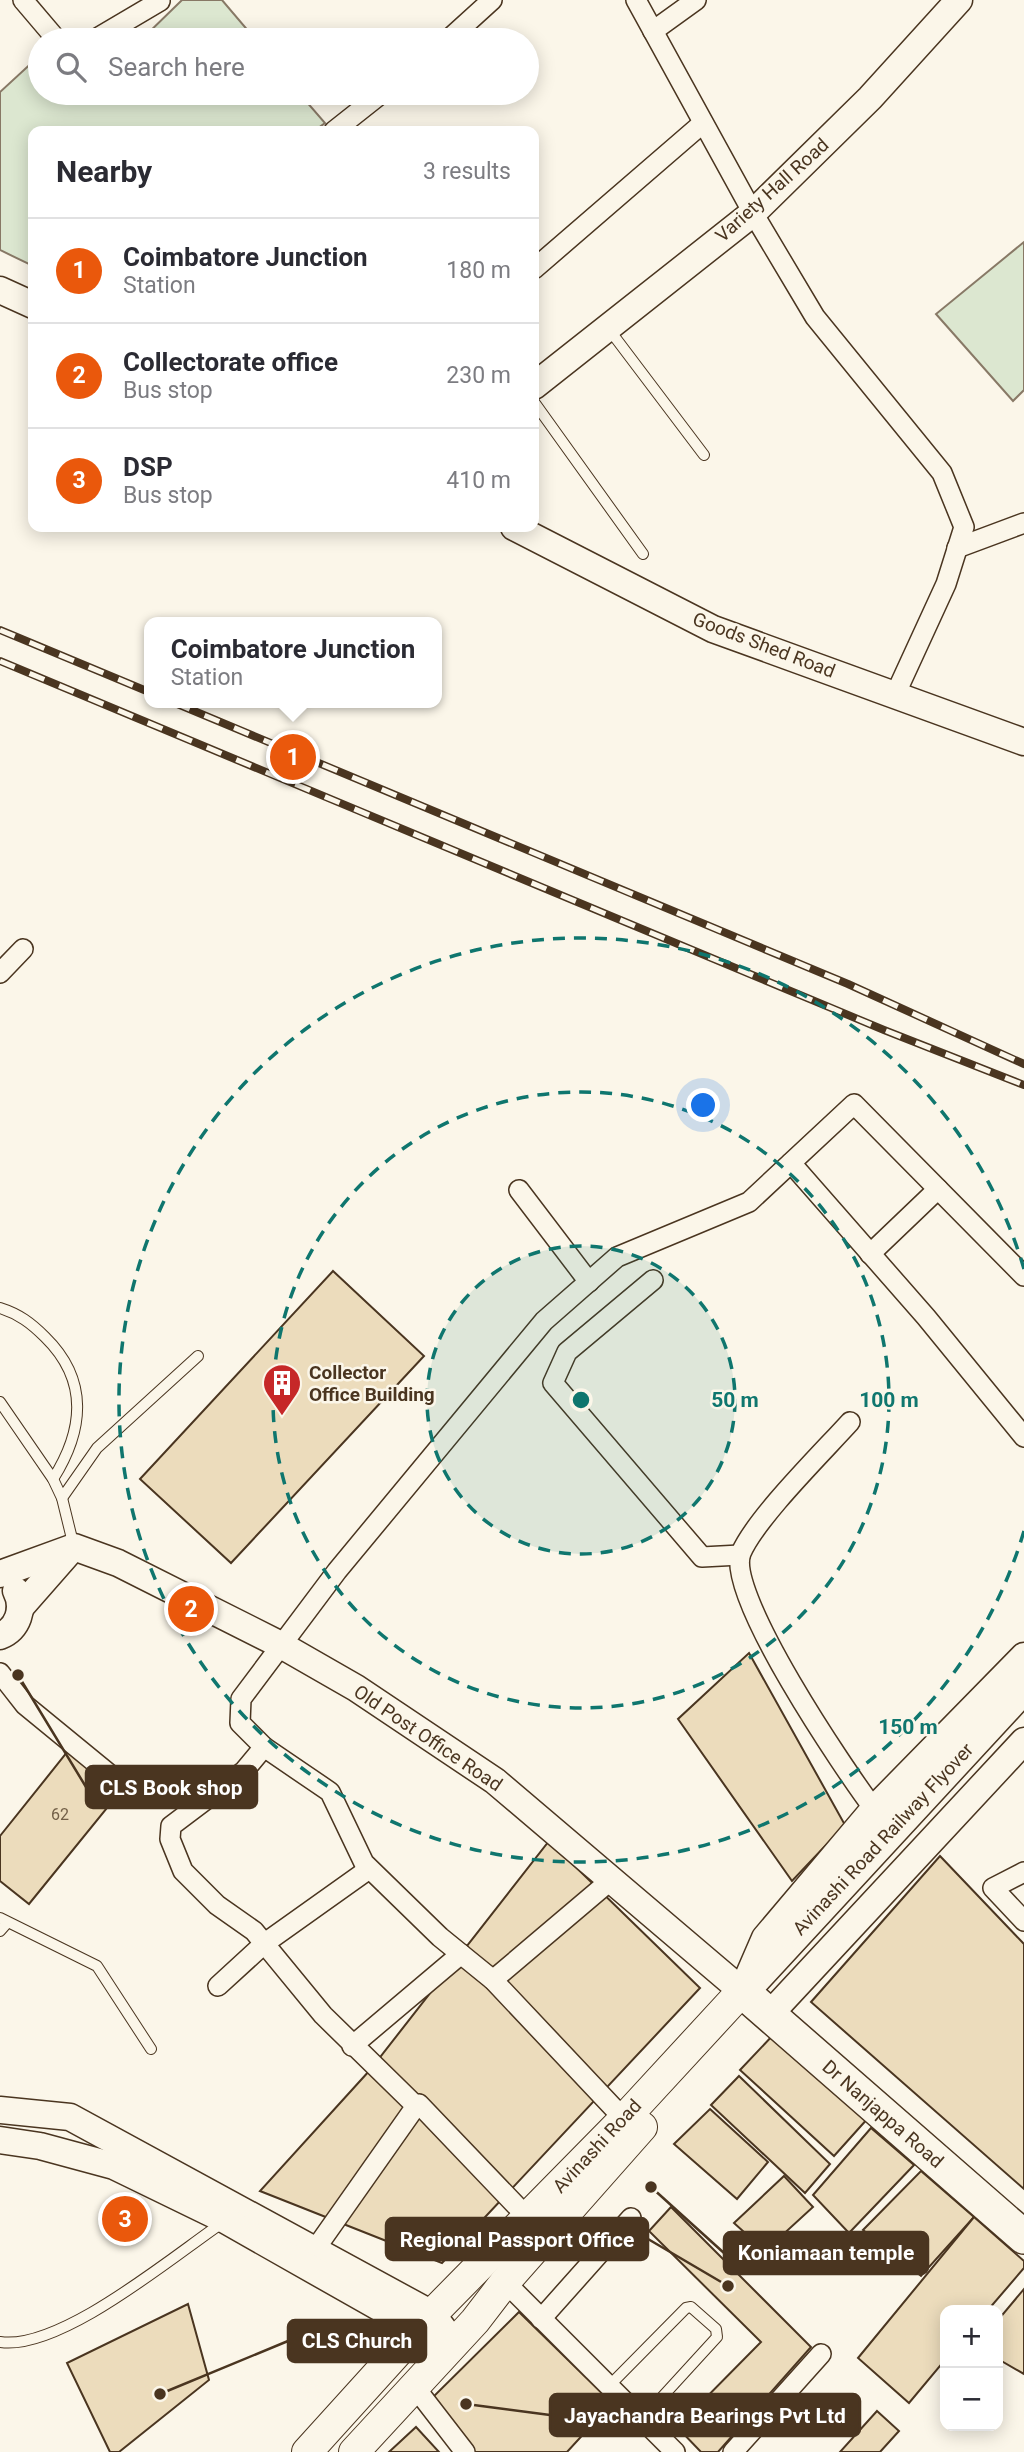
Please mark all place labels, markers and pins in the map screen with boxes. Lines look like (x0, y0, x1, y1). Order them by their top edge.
pin: 1 (270, 731, 316, 783)
place label: Collector Office Building (309, 1361, 435, 1406)
building icon: Collector Office Building (261, 1362, 303, 1417)
centre of rings (569, 1388, 593, 1412)
pin: 2 (168, 1583, 214, 1635)
callout: CLS Book shop (86, 1766, 257, 1808)
pin: 3 (102, 2193, 148, 2245)
callout: Regional Passport Office (386, 2218, 648, 2260)
callout: Koniamaan temple (724, 2232, 928, 2274)
callout: CLS Church (288, 2320, 426, 2362)
callout: Jayachandra Bearings Pvt Ltd (550, 2394, 860, 2436)

